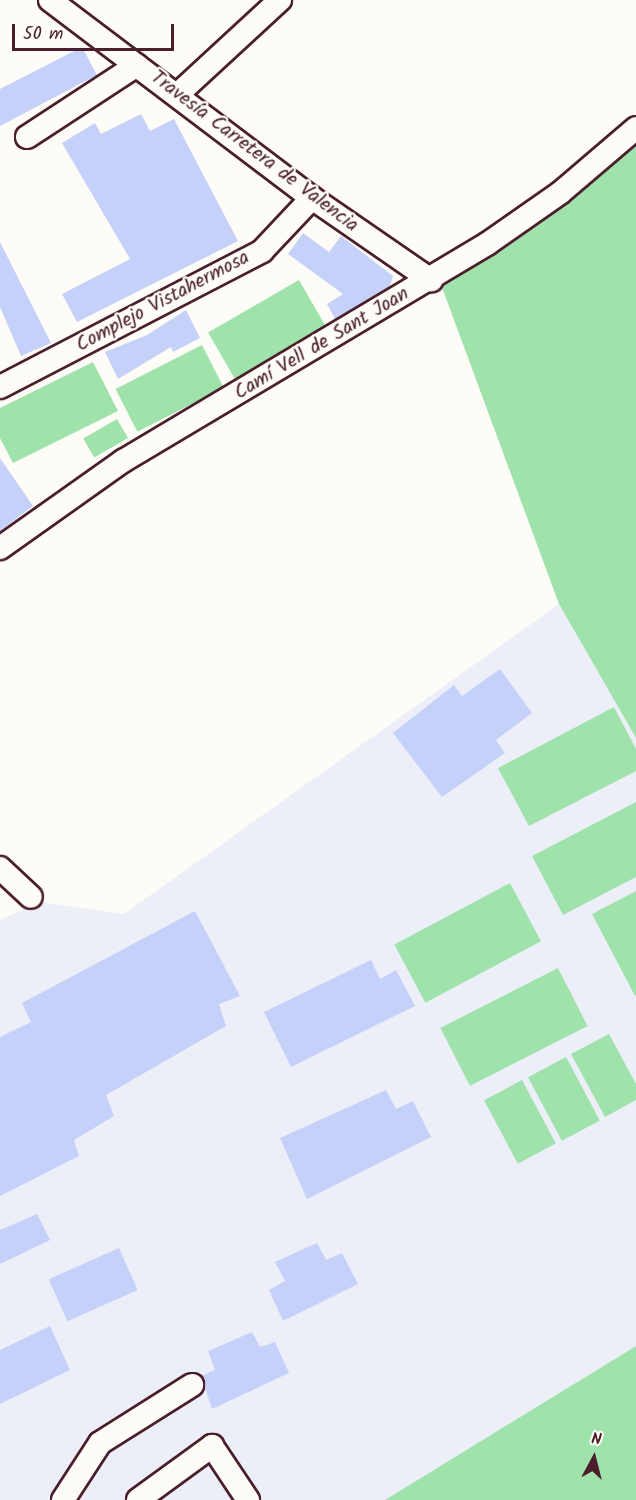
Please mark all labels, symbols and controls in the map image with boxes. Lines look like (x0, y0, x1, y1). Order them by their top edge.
scale bar (15, 12, 177, 50)
text: 50 m (23, 20, 63, 49)
street label: Travesía Carretera de Valencia (145, 66, 363, 238)
street label: Complejo Vistahermosa (72, 246, 254, 358)
street label: Camí Vell de Sant Joan (230, 282, 414, 406)
text: N (590, 1427, 603, 1453)
north arrow (564, 1428, 624, 1488)

